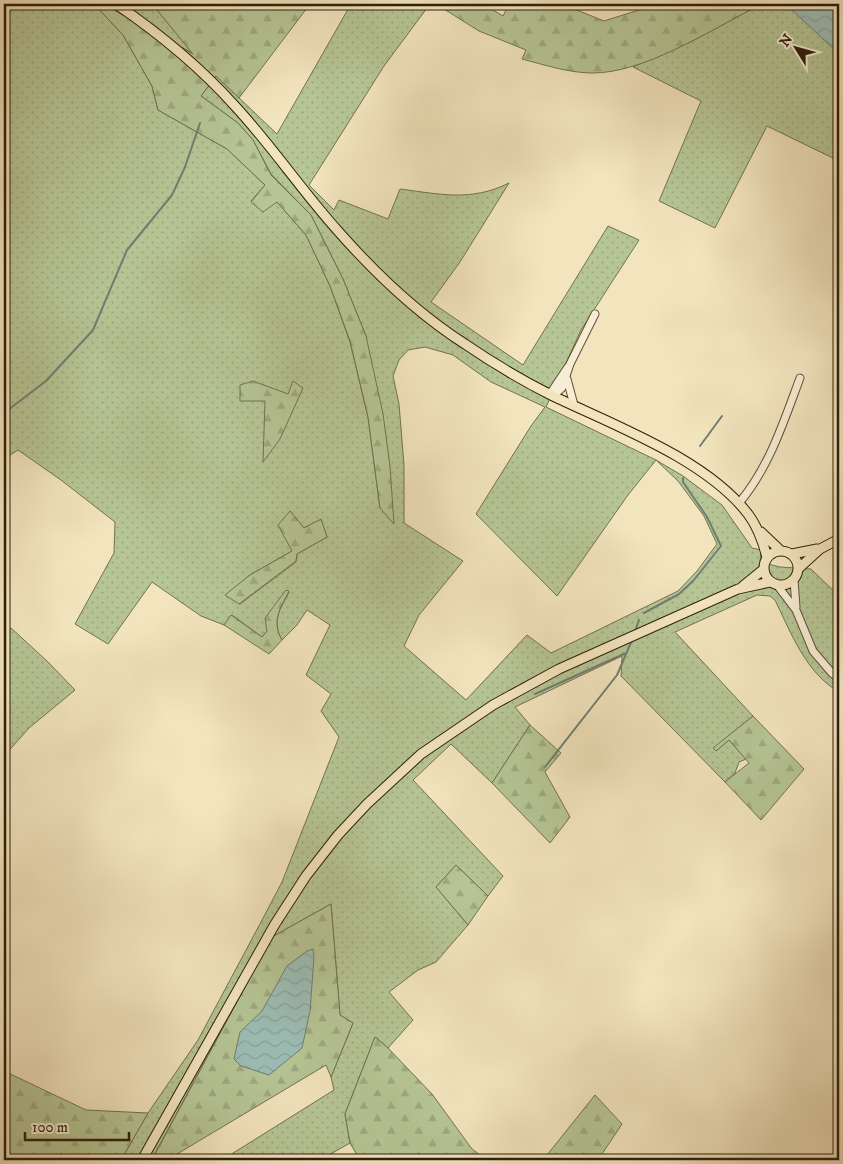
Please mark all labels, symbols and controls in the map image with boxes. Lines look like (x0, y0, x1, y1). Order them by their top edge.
north arrow (770, 22, 820, 72)
text: N (776, 30, 797, 51)
scale bar (25, 1109, 129, 1141)
text: 100 m (32, 1118, 68, 1137)

